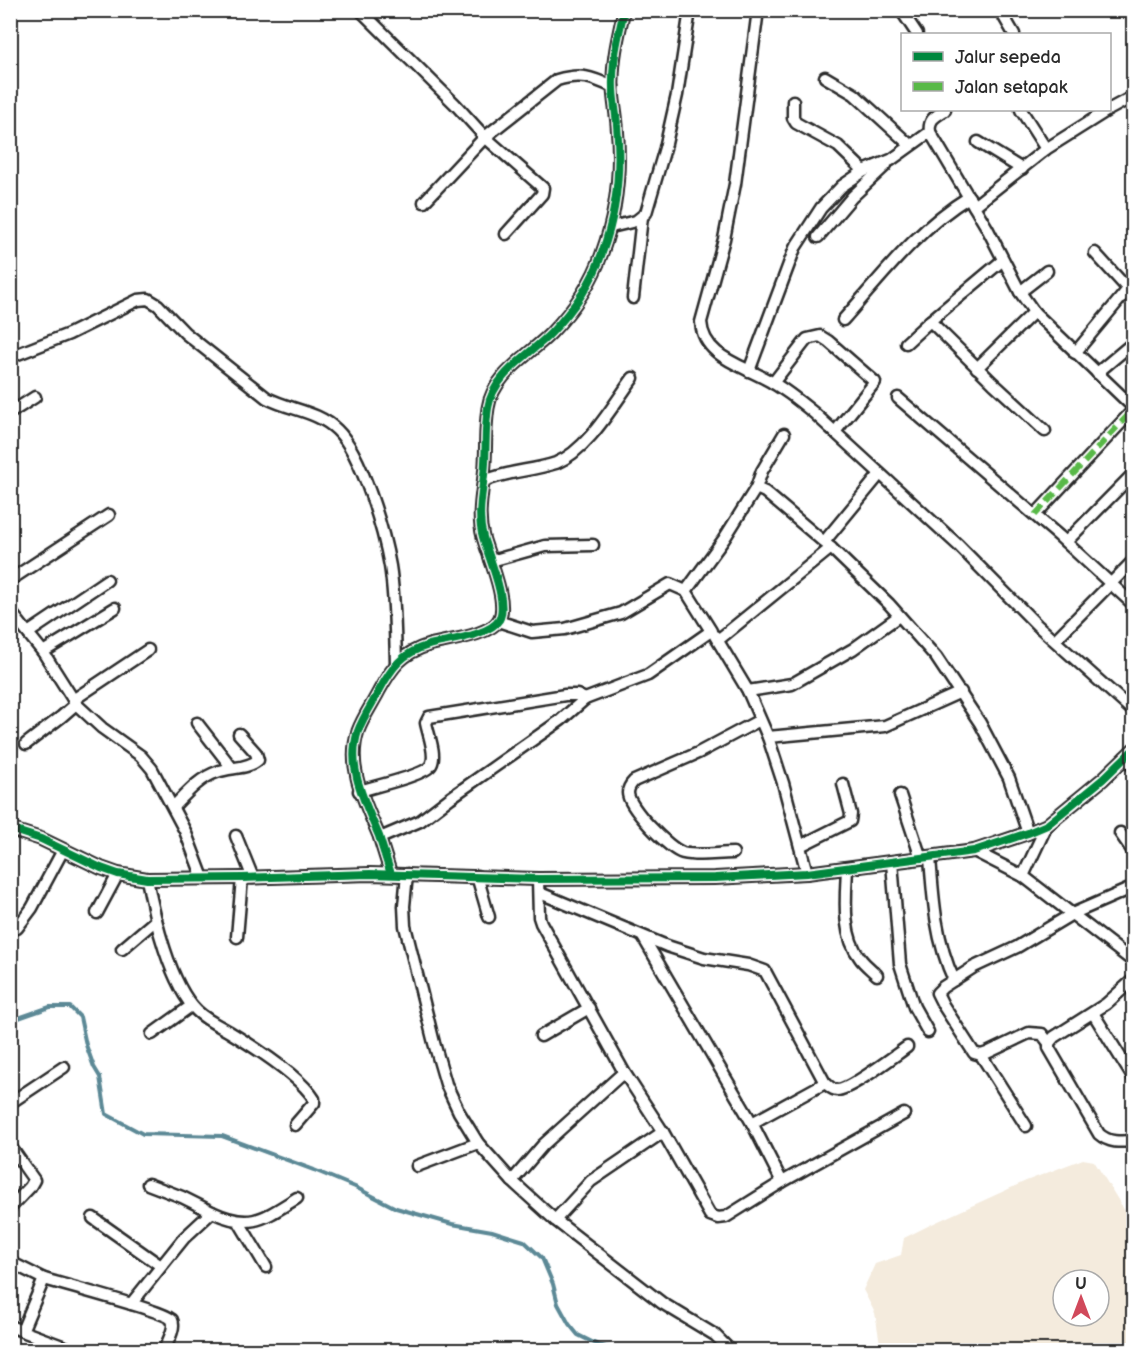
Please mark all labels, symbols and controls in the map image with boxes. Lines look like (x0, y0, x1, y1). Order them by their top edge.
legend (901, 33, 1111, 111)
text: Jalur sepeda (955, 47, 1061, 68)
text: Jalan setapak (955, 77, 1068, 98)
north arrow (1051, 1268, 1111, 1328)
text: U (1075, 1275, 1087, 1294)

